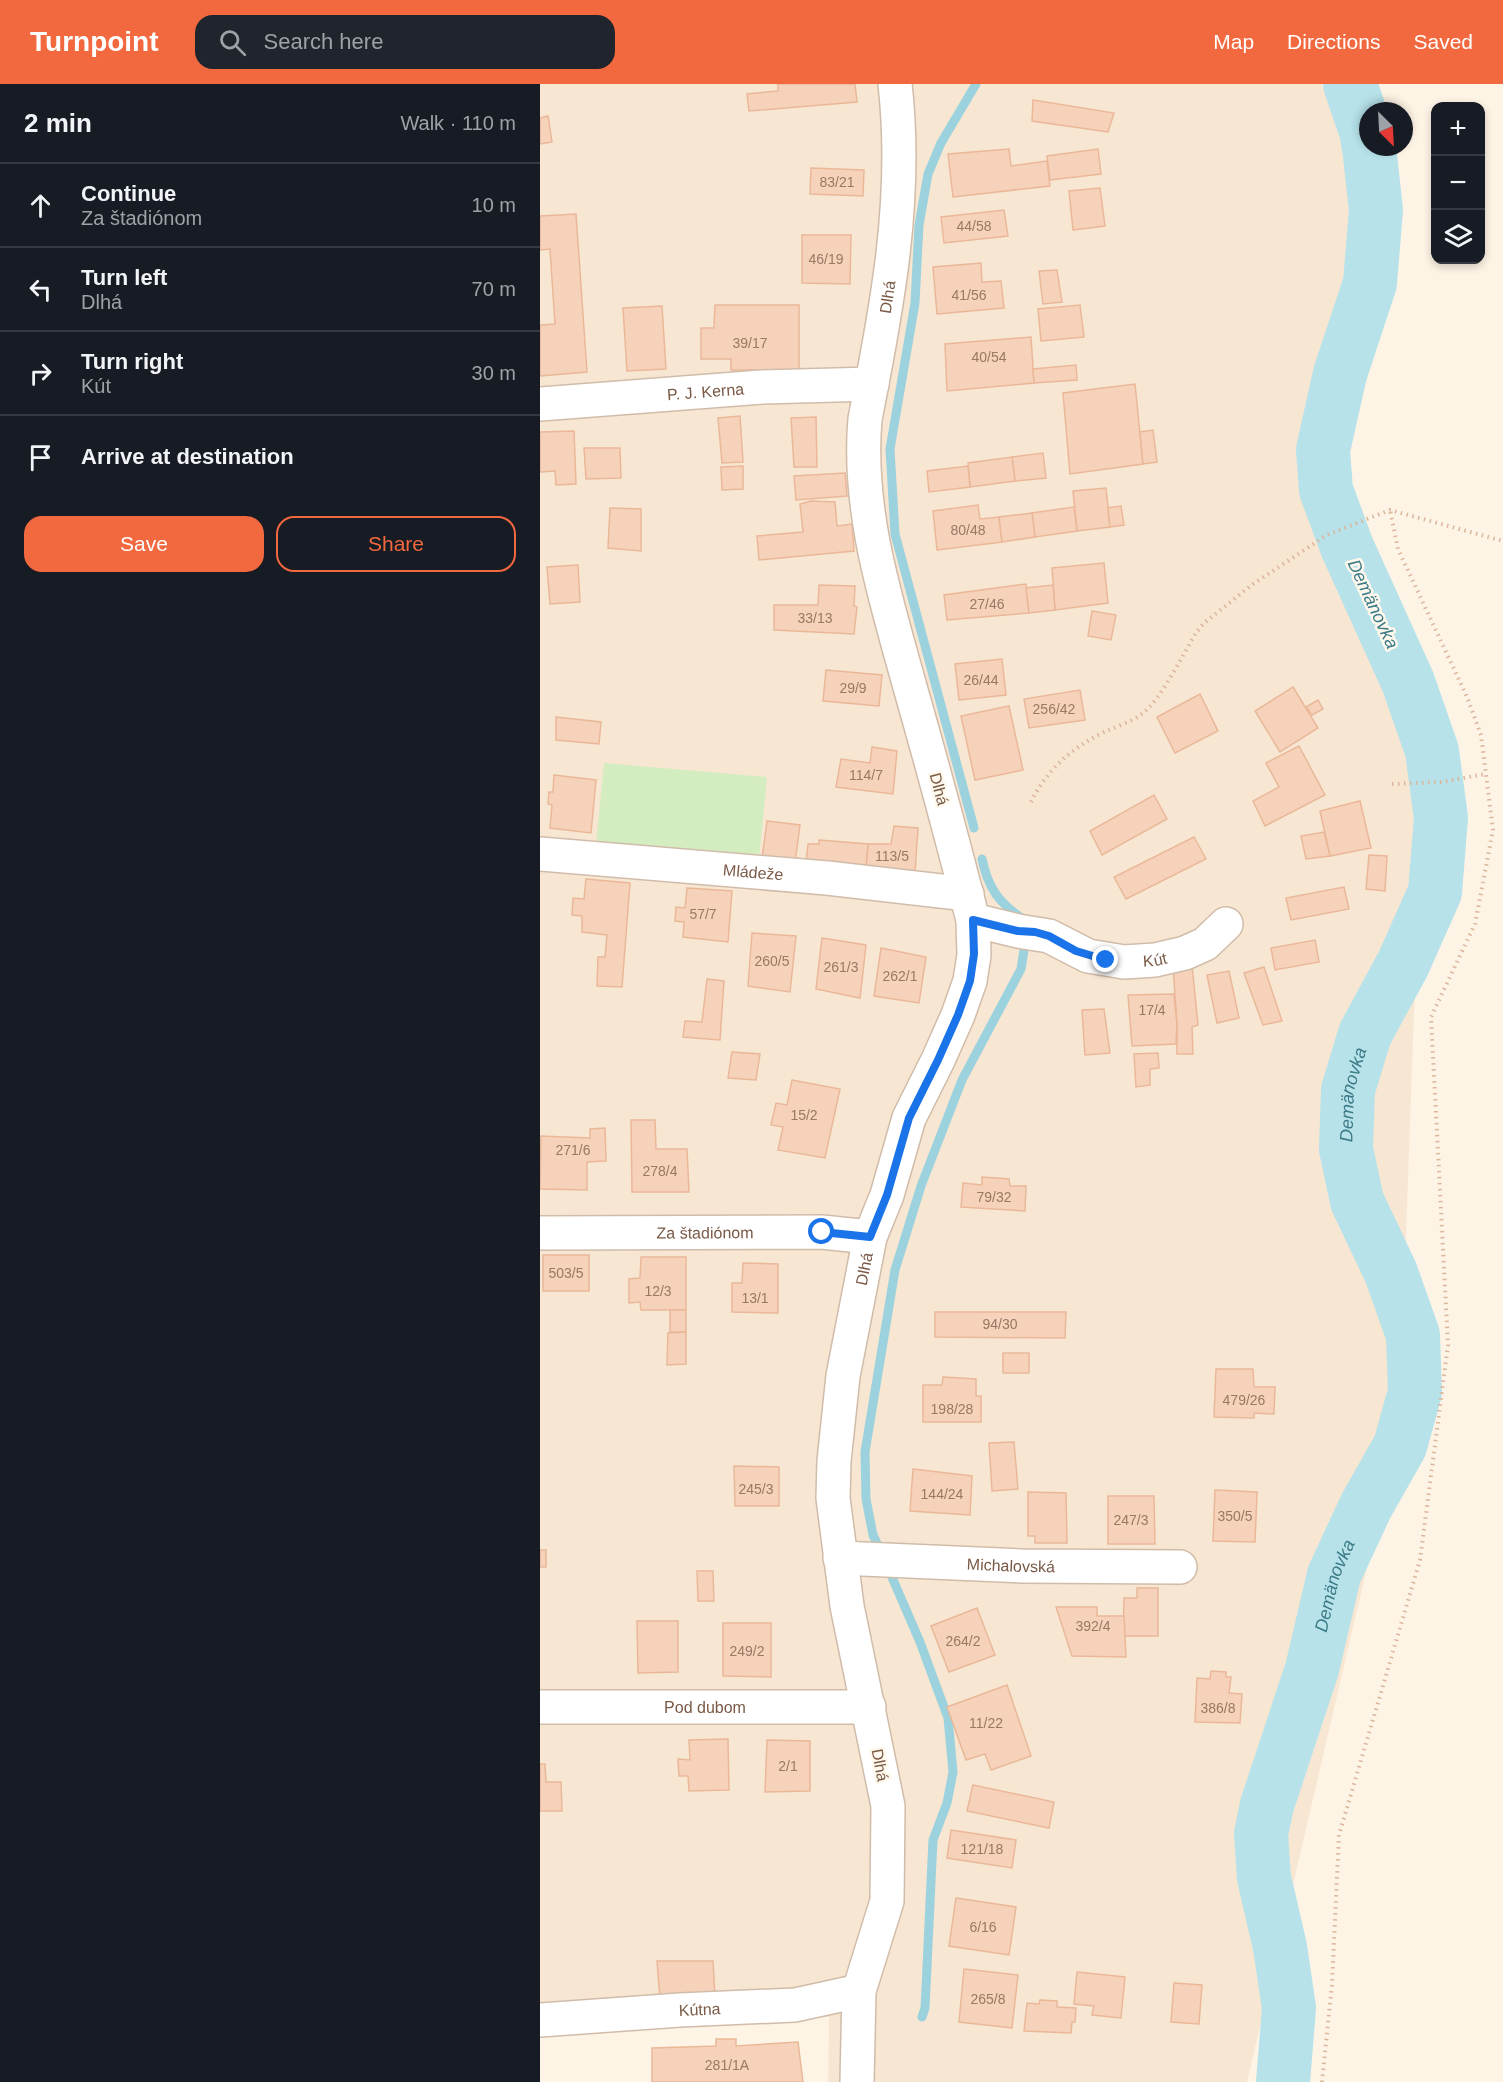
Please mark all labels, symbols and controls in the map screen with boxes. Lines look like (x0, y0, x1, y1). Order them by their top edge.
search box (195, 15, 615, 69)
text: Turnpoint (30, 26, 159, 57)
icon: search (216, 26, 249, 59)
text: Search here (264, 29, 383, 54)
text: Map (1213, 30, 1254, 53)
text: Directions (1287, 30, 1380, 53)
text: Saved (1413, 30, 1473, 53)
north arrow (1359, 102, 1413, 156)
map controls (1431, 102, 1485, 264)
button: + (1431, 102, 1485, 156)
text: 2 min (24, 108, 92, 138)
text: Walk · 110 m (400, 112, 516, 134)
button: − (1431, 156, 1485, 210)
house number: 83/21 (819, 174, 855, 190)
text: Continue (81, 181, 176, 206)
icon: ahead (24, 189, 57, 222)
text: 10 m (472, 194, 516, 216)
text: Za štadiónom (81, 207, 202, 229)
button: layers (1431, 210, 1485, 264)
house number: 44/58 (956, 218, 992, 234)
house number: 46/19 (808, 251, 844, 267)
text: Turn left (81, 265, 167, 290)
icon: left (24, 273, 57, 306)
text: 70 m (472, 278, 516, 300)
street label: Dlhá (876, 279, 898, 315)
house number: 41/56 (951, 287, 987, 303)
text: Dlhá (81, 291, 122, 313)
house number: 39/17 (732, 335, 768, 351)
text: Turn right (81, 349, 183, 374)
house number: 40/54 (971, 349, 1007, 365)
icon: right (24, 357, 57, 390)
text: 30 m (472, 362, 516, 384)
text: Kút (81, 375, 111, 397)
street label: P. J. Kerna (666, 380, 745, 403)
icon: arrive (24, 441, 57, 474)
text: Arrive at destination (81, 444, 294, 469)
button: Save (24, 516, 264, 572)
button: Share (276, 516, 516, 572)
house number: 80/48 (950, 522, 986, 538)
water label: Demänovka (1344, 556, 1402, 652)
house number: 27/46 (969, 596, 1005, 612)
house number: 33/13 (797, 610, 833, 626)
house number: 26/44 (963, 672, 999, 688)
house number: 29/9 (839, 680, 867, 696)
house number: 256/42 (1033, 701, 1076, 717)
house number: 114/7 (849, 767, 883, 783)
street label: Dlhá (927, 771, 951, 807)
house number: 113/5 (875, 848, 909, 864)
street label: Mládeže (722, 861, 784, 883)
house number: 57/7 (689, 906, 717, 922)
route end (1092, 946, 1118, 972)
street label: Kút (1142, 949, 1169, 969)
house number: 260/5 (754, 953, 790, 969)
house number: 261/3 (823, 959, 859, 975)
house number: 262/1 (882, 968, 918, 984)
house number: 17/4 (1138, 1002, 1166, 1018)
water label: Demänovka (1336, 1045, 1370, 1142)
house number: 15/2 (790, 1107, 818, 1123)
house number: 271/6 (555, 1142, 591, 1158)
house number: 278/4 (642, 1163, 678, 1179)
house number: 79/32 (976, 1189, 1012, 1205)
route start (808, 1218, 834, 1244)
street label: Za štadiónom (656, 1224, 754, 1241)
street label: Dlhá (852, 1251, 875, 1287)
house number: 503/5 (548, 1265, 584, 1281)
house number: 12/3 (644, 1283, 672, 1299)
house number: 13/1 (741, 1290, 769, 1306)
house number: 94/30 (982, 1316, 1018, 1332)
house number: 479/26 (1223, 1392, 1266, 1408)
house number: 198/28 (931, 1401, 974, 1417)
house number: 245/3 (738, 1481, 774, 1497)
house number: 144/24 (921, 1486, 964, 1502)
house number: 350/5 (1217, 1508, 1253, 1524)
house number: 247/3 (1113, 1512, 1149, 1528)
water label: Demänovka (1311, 1537, 1359, 1634)
street label: Michalovská (966, 1555, 1055, 1575)
house number: 392/4 (1075, 1618, 1111, 1634)
house number: 264/2 (945, 1633, 981, 1649)
house number: 249/2 (729, 1643, 765, 1659)
street label: Pod dubom (664, 1699, 746, 1716)
house number: 386/8 (1200, 1700, 1236, 1716)
house number: 11/22 (969, 1715, 1003, 1731)
street label: Dlhá (869, 1747, 892, 1783)
house number: 2/1 (778, 1758, 798, 1774)
house number: 121/18 (961, 1841, 1004, 1857)
house number: 6/16 (969, 1919, 997, 1935)
house number: 265/8 (970, 1991, 1006, 2007)
street label: Kútna (678, 2000, 721, 2019)
house number: 281/1A (705, 2057, 750, 2073)

